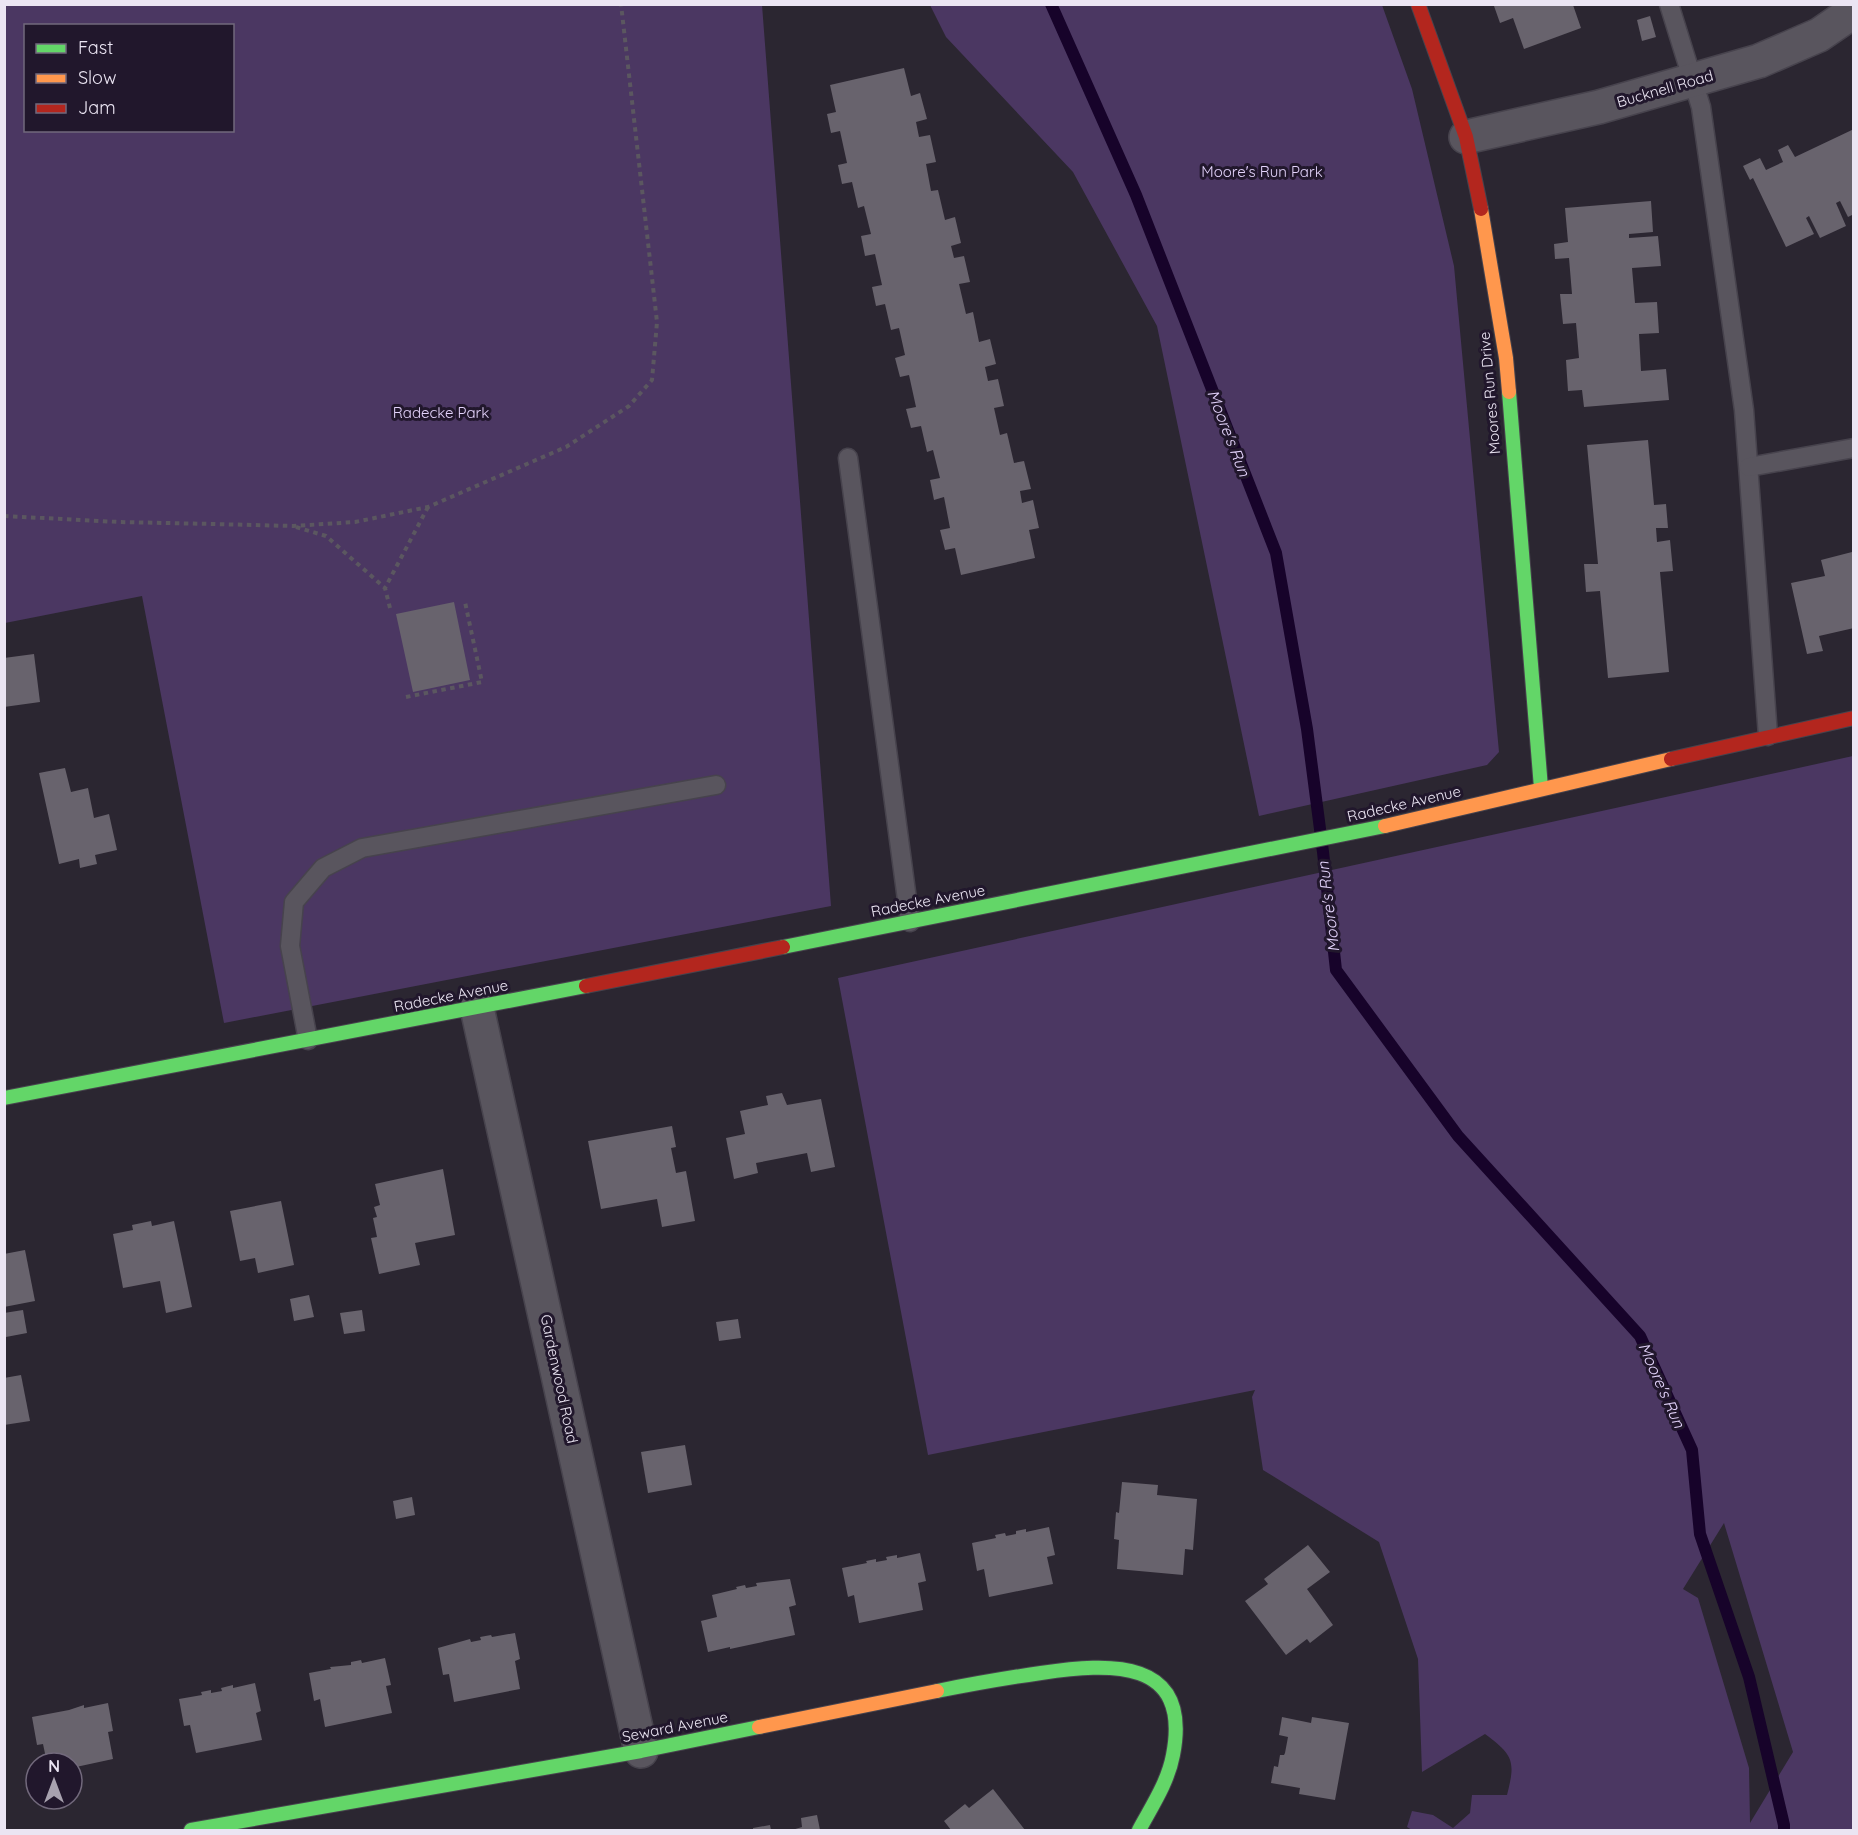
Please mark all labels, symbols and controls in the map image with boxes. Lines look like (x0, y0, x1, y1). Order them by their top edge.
legend (24, 24, 234, 132)
text: Fast (78, 36, 113, 59)
text: Slow (78, 66, 116, 89)
street label: Bucknell Road (1614, 66, 1715, 111)
text: Jam (78, 96, 116, 119)
park label: Moore's Run Park (1201, 162, 1323, 181)
street label: Moores Run Drive (1475, 331, 1504, 455)
water label: Moore's Run (1203, 387, 1255, 480)
park label: Radecke Park (393, 403, 489, 422)
street label: Radecke Avenue (1345, 781, 1463, 826)
water label: Moore's Run (1312, 860, 1343, 954)
street label: Radecke Avenue (869, 880, 987, 921)
street label: Radecke Avenue (392, 975, 510, 1016)
street label: Gardenwood Road (537, 1313, 582, 1445)
water label: Moore's Run (1634, 1339, 1690, 1431)
street label: Seward Avenue (620, 1707, 729, 1746)
north arrow (24, 1751, 84, 1811)
text: N (48, 1756, 60, 1776)

